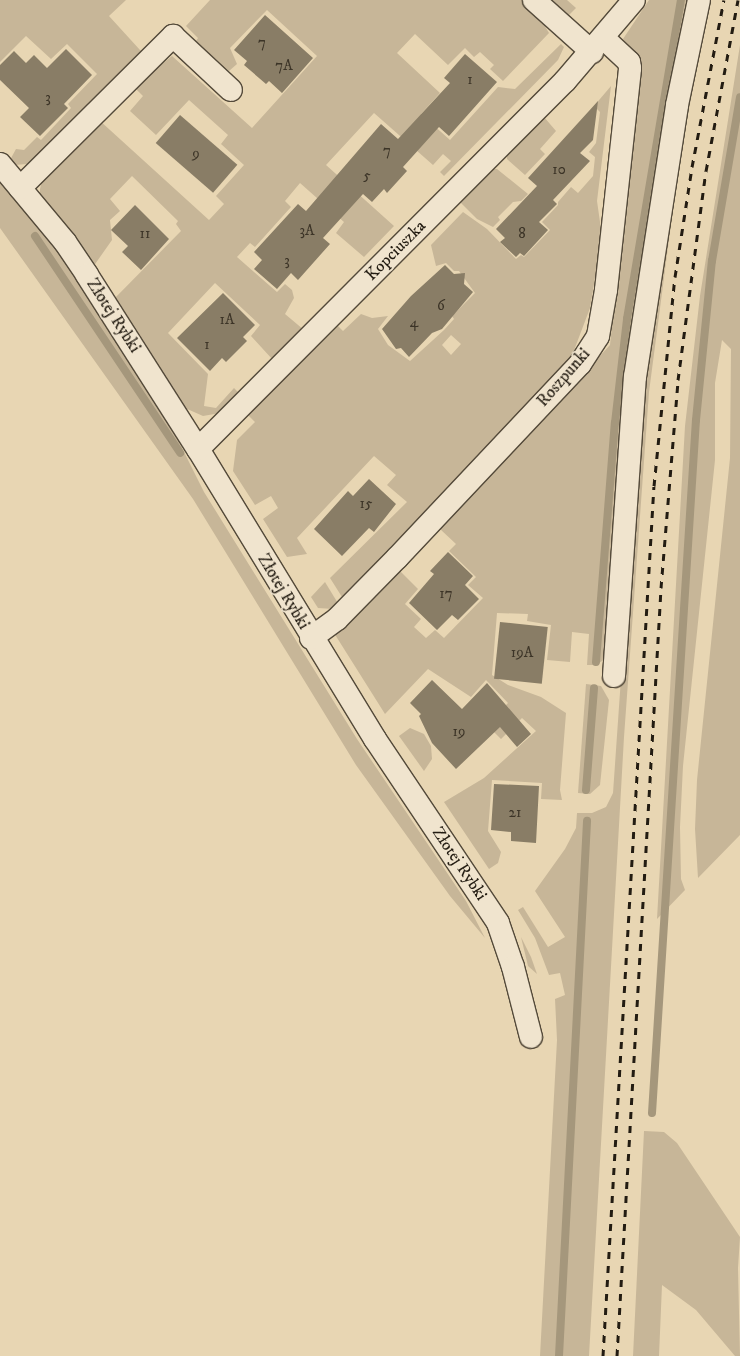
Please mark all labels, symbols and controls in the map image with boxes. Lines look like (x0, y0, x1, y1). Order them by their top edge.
house number: 7 (258, 34, 266, 52)
house number: 7A (275, 57, 293, 75)
house number: 1 (467, 71, 473, 89)
house number: 3 (45, 89, 51, 107)
house number: 7 (383, 142, 391, 160)
house number: 9 (192, 145, 200, 163)
house number: 10 (552, 161, 566, 179)
house number: 5 (363, 167, 371, 185)
street label: Kopciuszka (362, 217, 430, 285)
house number: 3A (299, 222, 315, 240)
house number: 11 (139, 225, 151, 243)
house number: 8 (518, 225, 526, 243)
house number: 3 (284, 252, 290, 270)
street label: Złotej Rybki (81, 275, 145, 357)
house number: 6 (437, 297, 445, 315)
house number: 1A (219, 311, 235, 329)
house number: 4 (410, 314, 418, 332)
house number: 1 (204, 336, 210, 354)
street label: Roszpunki (533, 345, 595, 411)
house number: 15 (360, 495, 372, 513)
street label: Złotej Rybki (253, 551, 313, 633)
house number: 17 (439, 585, 453, 603)
house number: 19A (511, 644, 533, 662)
house number: 19 (453, 723, 465, 741)
house number: 21 (509, 804, 521, 822)
street label: Złotej Rybki (427, 823, 491, 905)

